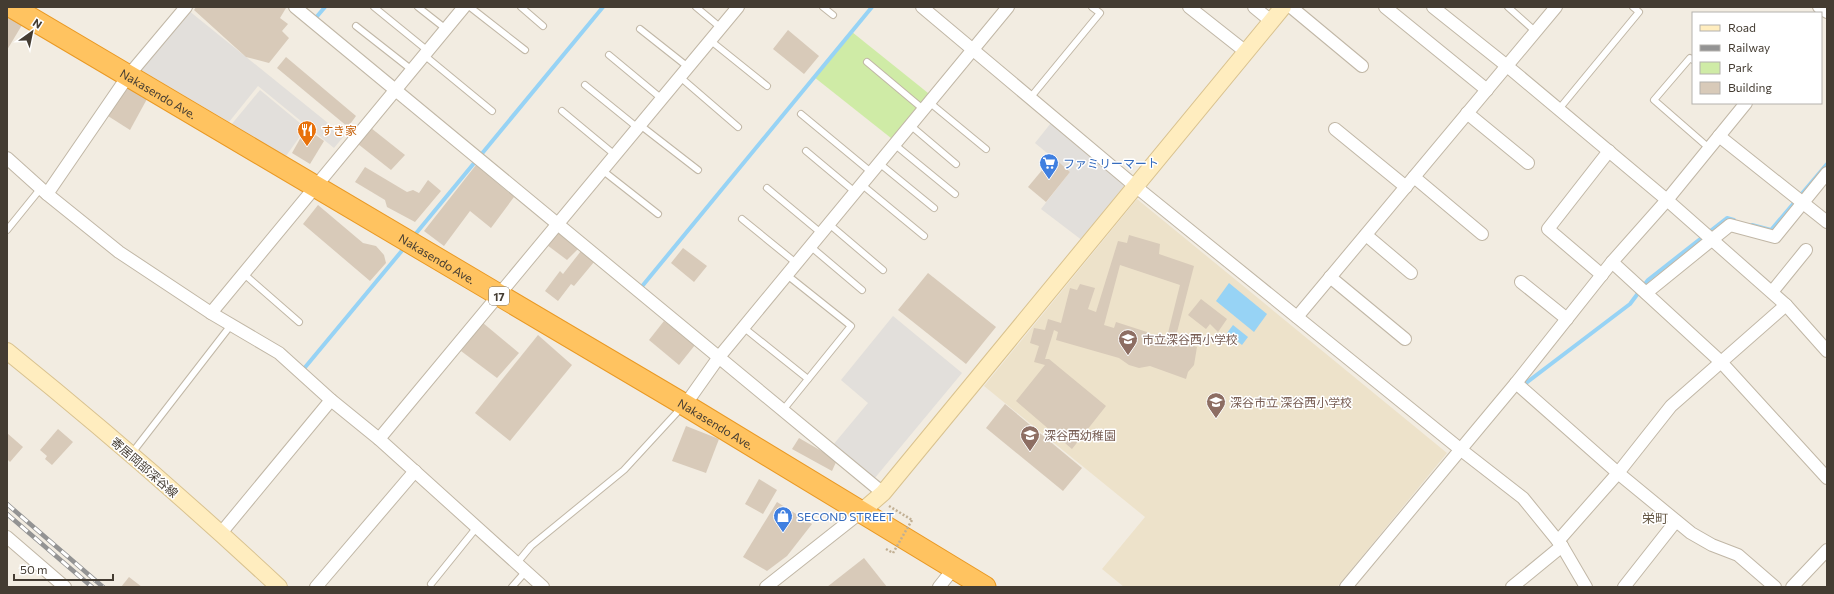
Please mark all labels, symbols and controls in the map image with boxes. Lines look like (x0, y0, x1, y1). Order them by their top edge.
north arrow (12, 12, 52, 52)
legend (1692, 12, 1822, 104)
text: N (31, 15, 45, 31)
text: Road (1728, 20, 1756, 34)
text: Railway (1728, 40, 1770, 54)
text: Park (1728, 60, 1754, 74)
street label: Nakasendo Ave. (118, 66, 199, 122)
text: Building (1728, 80, 1772, 94)
restaurant icon: すき家 (296, 119, 318, 147)
place label: すき家 (321, 123, 357, 137)
supermarket icon: ファミリーマート (1038, 152, 1060, 180)
place label: ファミリーマート (1063, 156, 1159, 170)
street label: Nakasendo Ave. (397, 231, 478, 286)
road number: 17 (489, 287, 509, 305)
school or university icon: 市立深谷西小学校 (1117, 328, 1139, 356)
place label: 市立深谷西小学校 (1142, 332, 1238, 346)
school or university icon: 深谷市立 深谷西小学校 (1205, 391, 1227, 419)
street label: Nakasendo Ave. (675, 395, 756, 452)
place label: 深谷市立 深谷西小学校 (1230, 395, 1352, 409)
school or university icon: 深谷西幼稚園 (1019, 424, 1041, 452)
place label: 深谷西幼稚園 (1044, 428, 1116, 442)
street label: 寄居岡部深谷線 (109, 434, 181, 500)
shop icon: SECOND STREET (772, 505, 794, 533)
place label: SECOND STREET (797, 509, 894, 523)
district label: 栄町 (1642, 510, 1668, 526)
scale bar (14, 556, 113, 582)
text: 50 m (20, 562, 48, 576)

